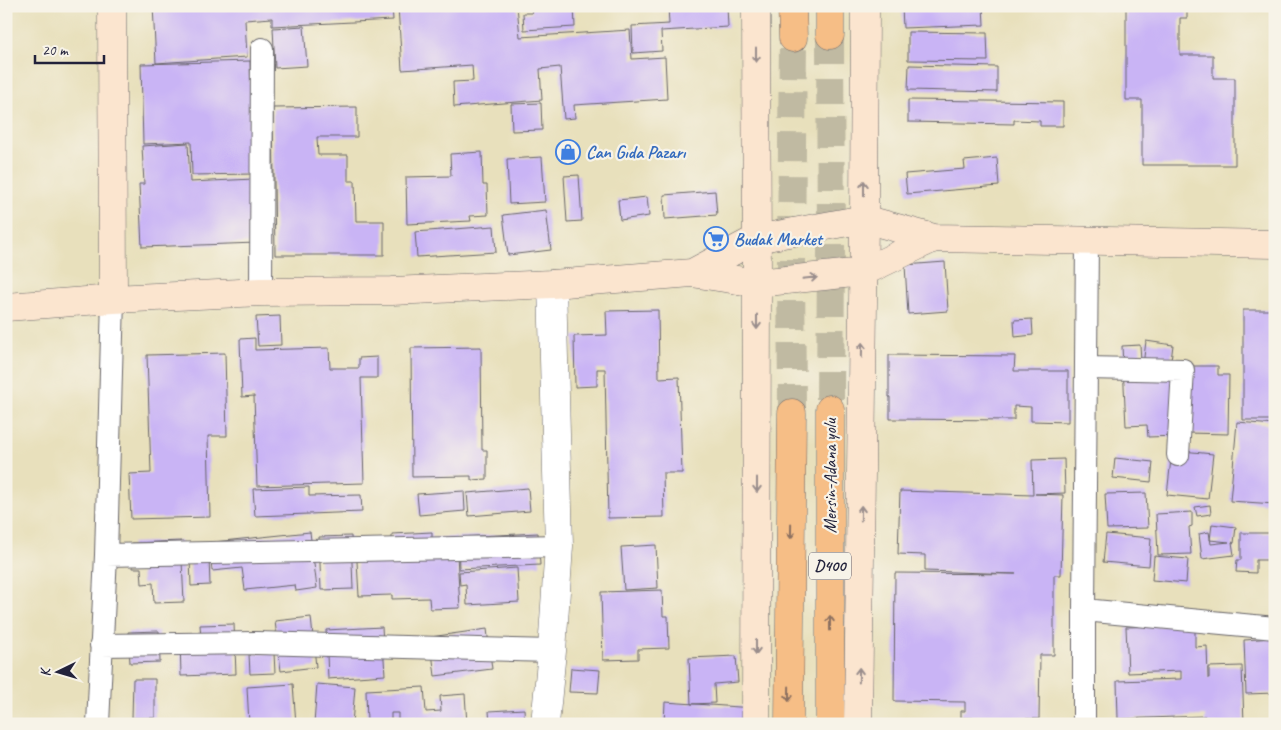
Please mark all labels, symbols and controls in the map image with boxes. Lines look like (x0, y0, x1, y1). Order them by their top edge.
scale bar (35, 32, 104, 64)
text: 20 m (42, 41, 69, 60)
one-way arrow (751, 46, 761, 63)
shop icon: Can Gıda Pazarı (555, 139, 581, 165)
place label: Can Gıda Pazarı (586, 141, 687, 163)
one-way arrow (859, 180, 869, 196)
supermarket icon: Budak Market (703, 226, 729, 252)
place label: Budak Market (734, 228, 824, 250)
one-way arrow (802, 273, 818, 283)
one-way arrow (752, 314, 762, 330)
one-way arrow (857, 342, 867, 358)
street label: Mersin-Adana yolu (819, 417, 841, 533)
one-way arrow (752, 476, 762, 493)
one-way arrow (856, 505, 865, 521)
one-way arrow (786, 523, 796, 539)
road number: D400 (809, 552, 851, 580)
one-way arrow (825, 615, 835, 631)
one-way arrow (751, 639, 761, 655)
north arrow (32, 648, 82, 698)
text: K (37, 666, 54, 677)
one-way arrow (854, 667, 864, 684)
one-way arrow (784, 686, 794, 702)

